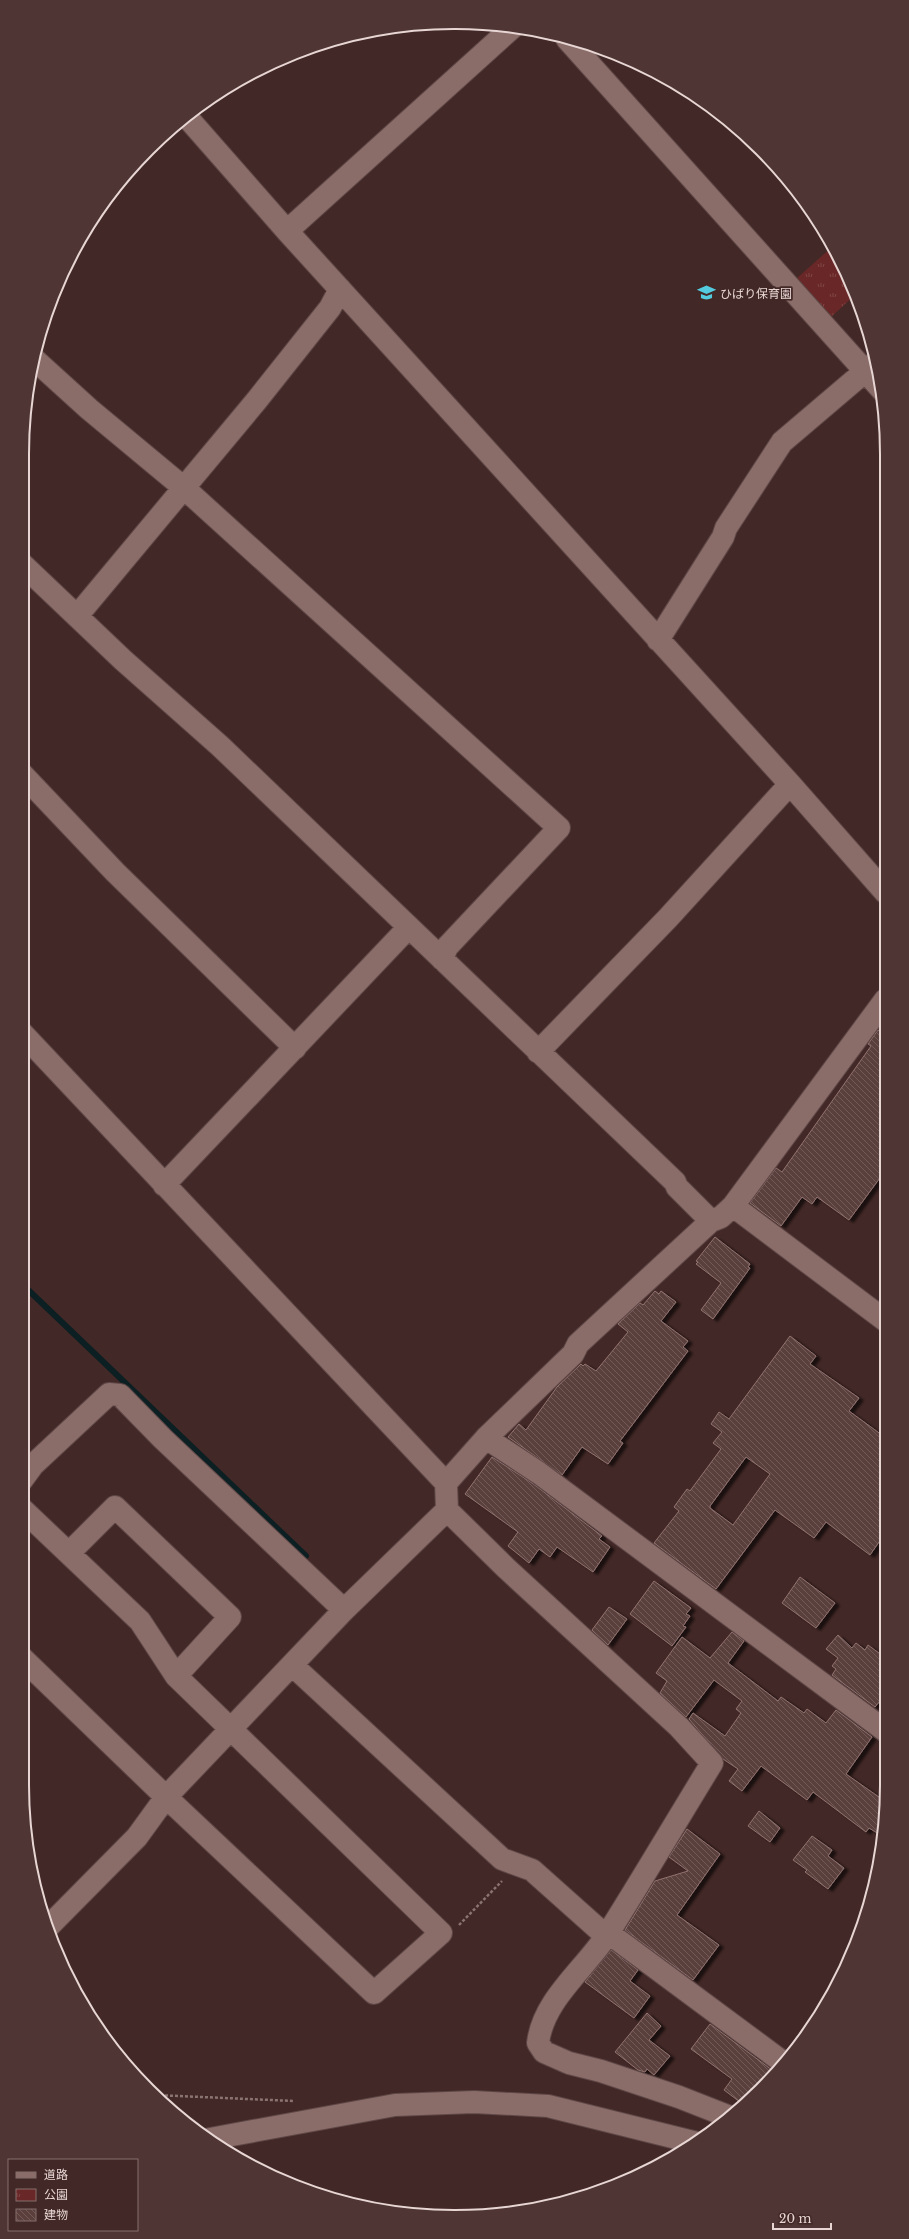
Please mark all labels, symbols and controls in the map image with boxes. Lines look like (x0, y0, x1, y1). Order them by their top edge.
school or university icon: ひばり保育園 (697, 283, 717, 303)
place label: ひばり保育園 (720, 286, 792, 301)
legend (8, 2159, 138, 2231)
text: 道路 (44, 2167, 68, 2182)
text: 公園 (44, 2187, 68, 2202)
scale bar (773, 2205, 831, 2231)
text: 建物 (44, 2207, 68, 2222)
text: 20 m (779, 2211, 811, 2226)

